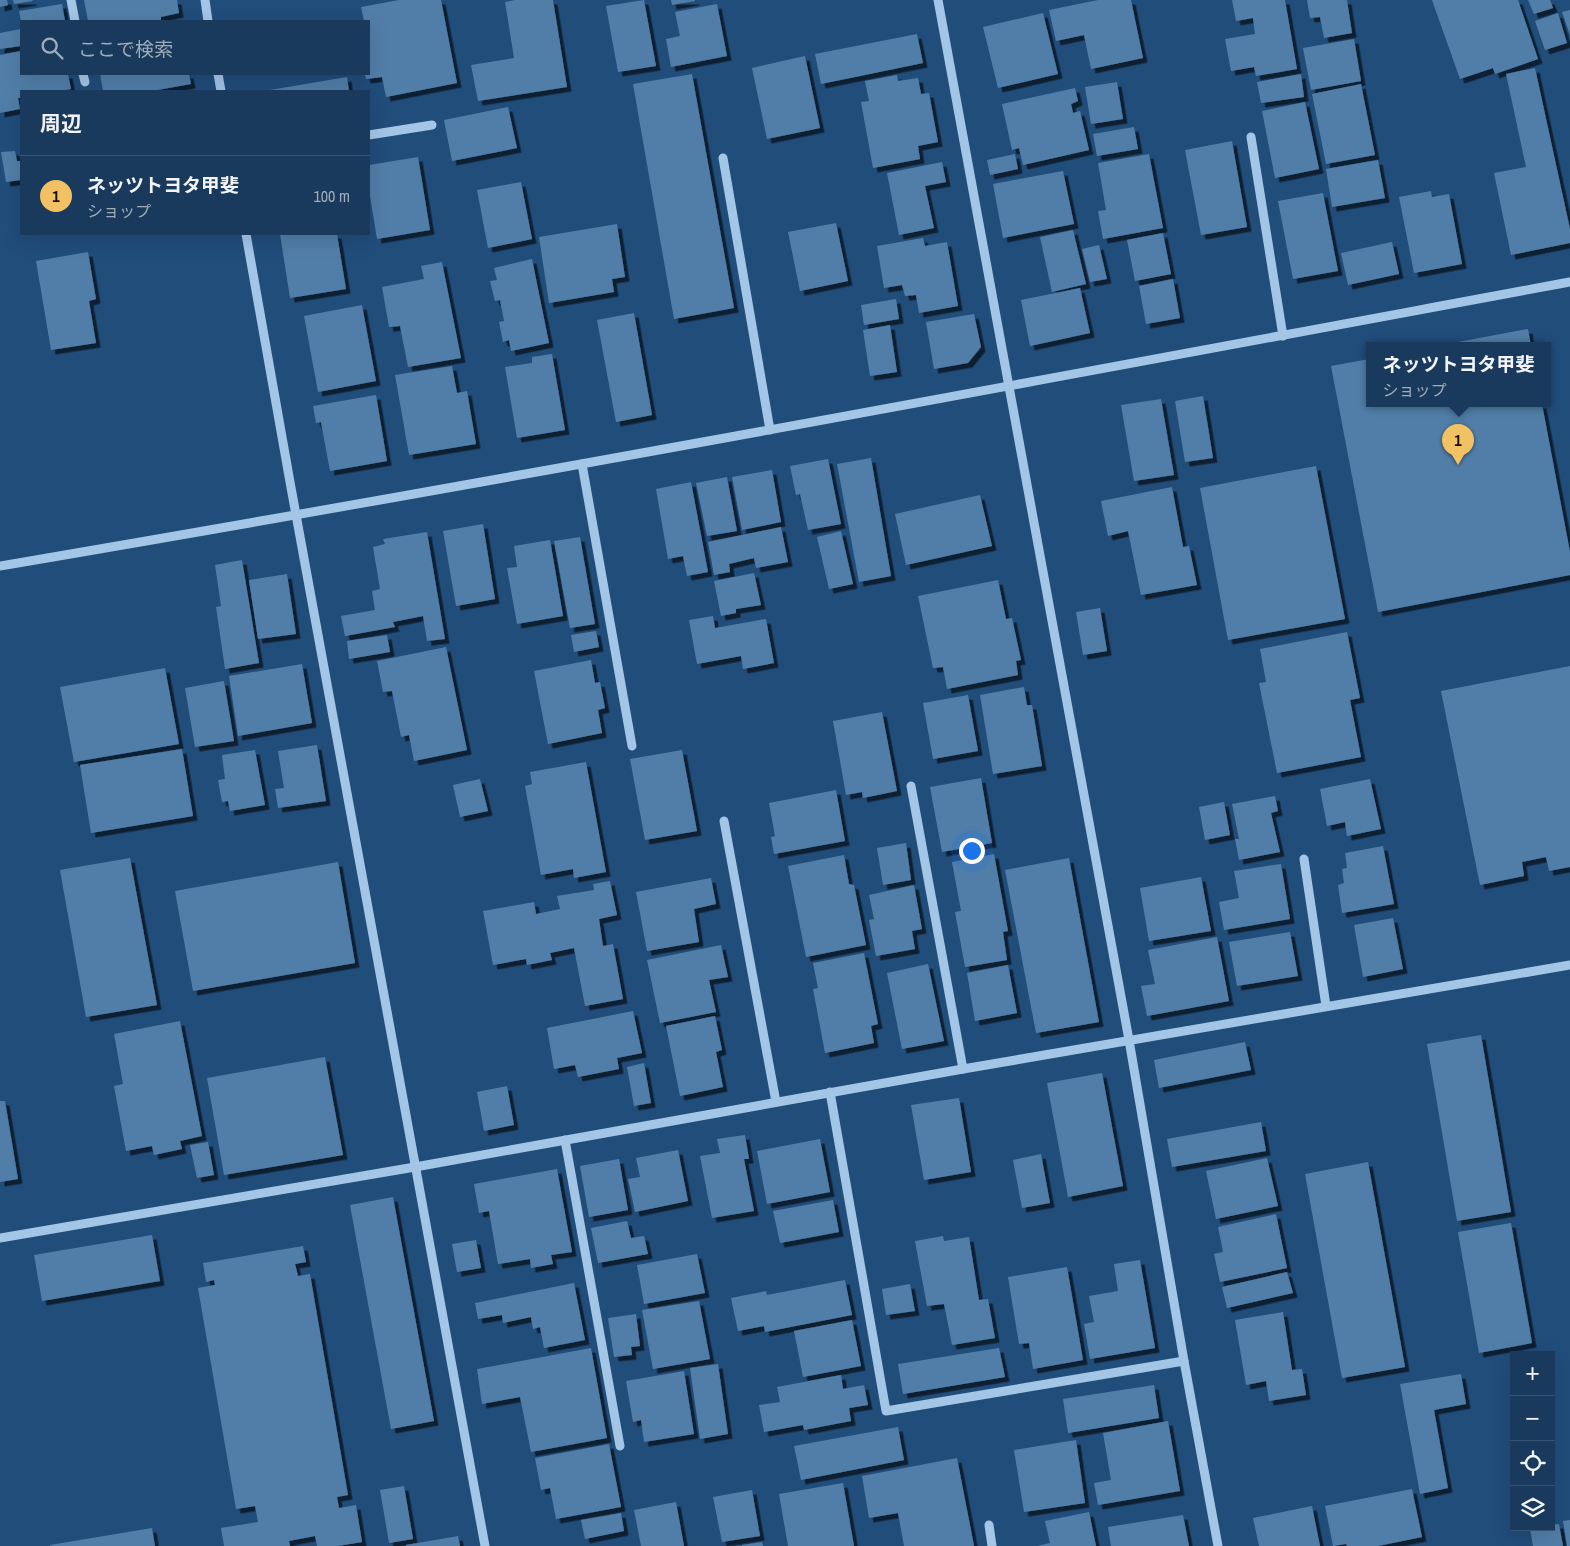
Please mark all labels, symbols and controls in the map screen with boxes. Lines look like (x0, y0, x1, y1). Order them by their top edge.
search box (20, 20, 370, 75)
icon: search (38, 34, 66, 62)
text: ここで検索 (78, 36, 173, 62)
text: 周辺 (40, 109, 82, 138)
text: ネッツトヨタ甲斐 (87, 172, 239, 198)
text: 1 (52, 185, 60, 207)
text: 100 m (314, 185, 350, 207)
text: ショップ (87, 200, 151, 222)
popup (1366, 342, 1551, 407)
text: ネッツトヨタ甲斐 (1382, 351, 1535, 377)
text: ショップ (1382, 379, 1447, 401)
pin: 1 (1442, 424, 1474, 465)
your location (959, 838, 985, 864)
map controls (1510, 1351, 1555, 1531)
button: + (1510, 1351, 1555, 1396)
button: − (1510, 1396, 1555, 1441)
button: locate (1510, 1441, 1555, 1486)
button: layers (1510, 1486, 1555, 1531)

